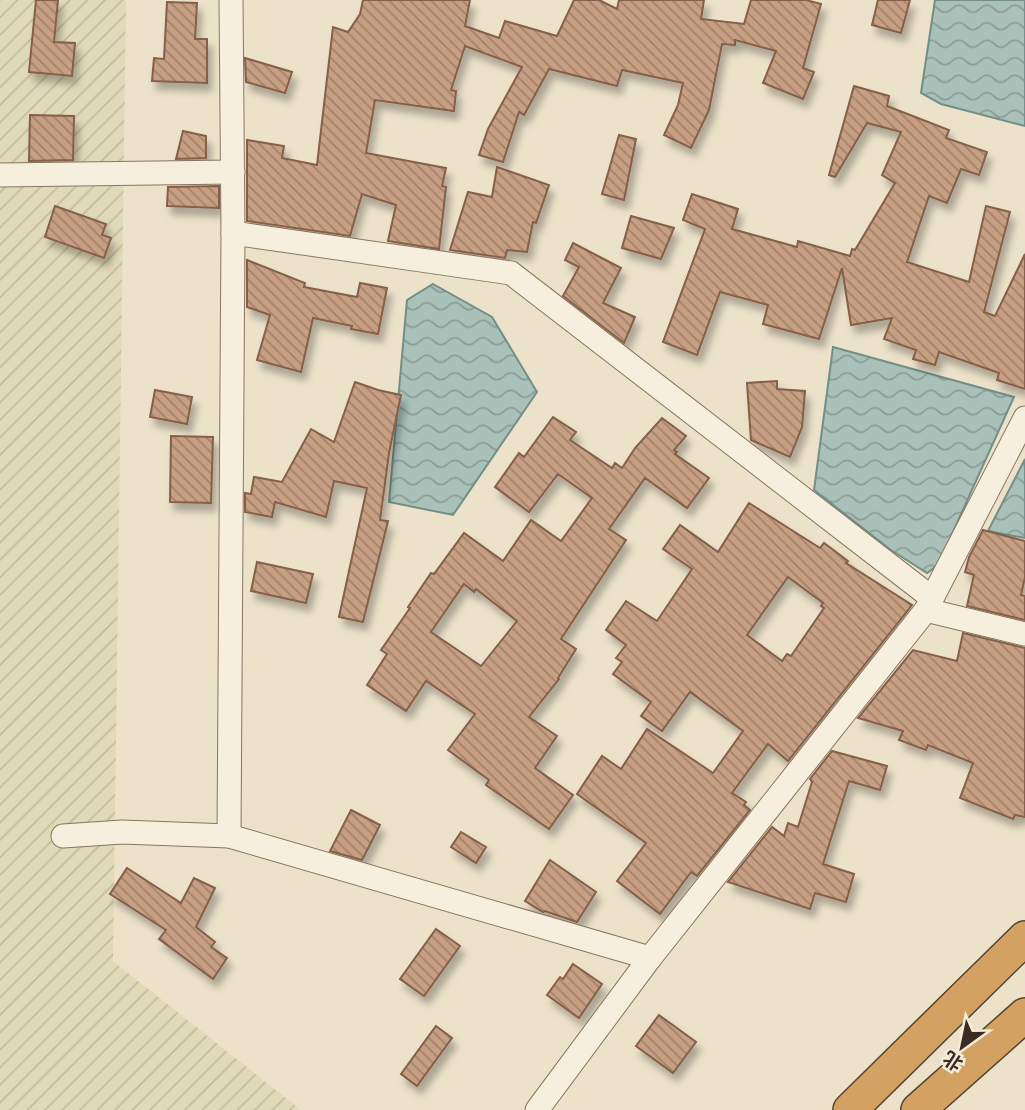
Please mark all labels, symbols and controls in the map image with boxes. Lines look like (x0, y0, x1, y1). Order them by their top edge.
north arrow (927, 1012, 997, 1082)
text: 北 (938, 1046, 967, 1076)

